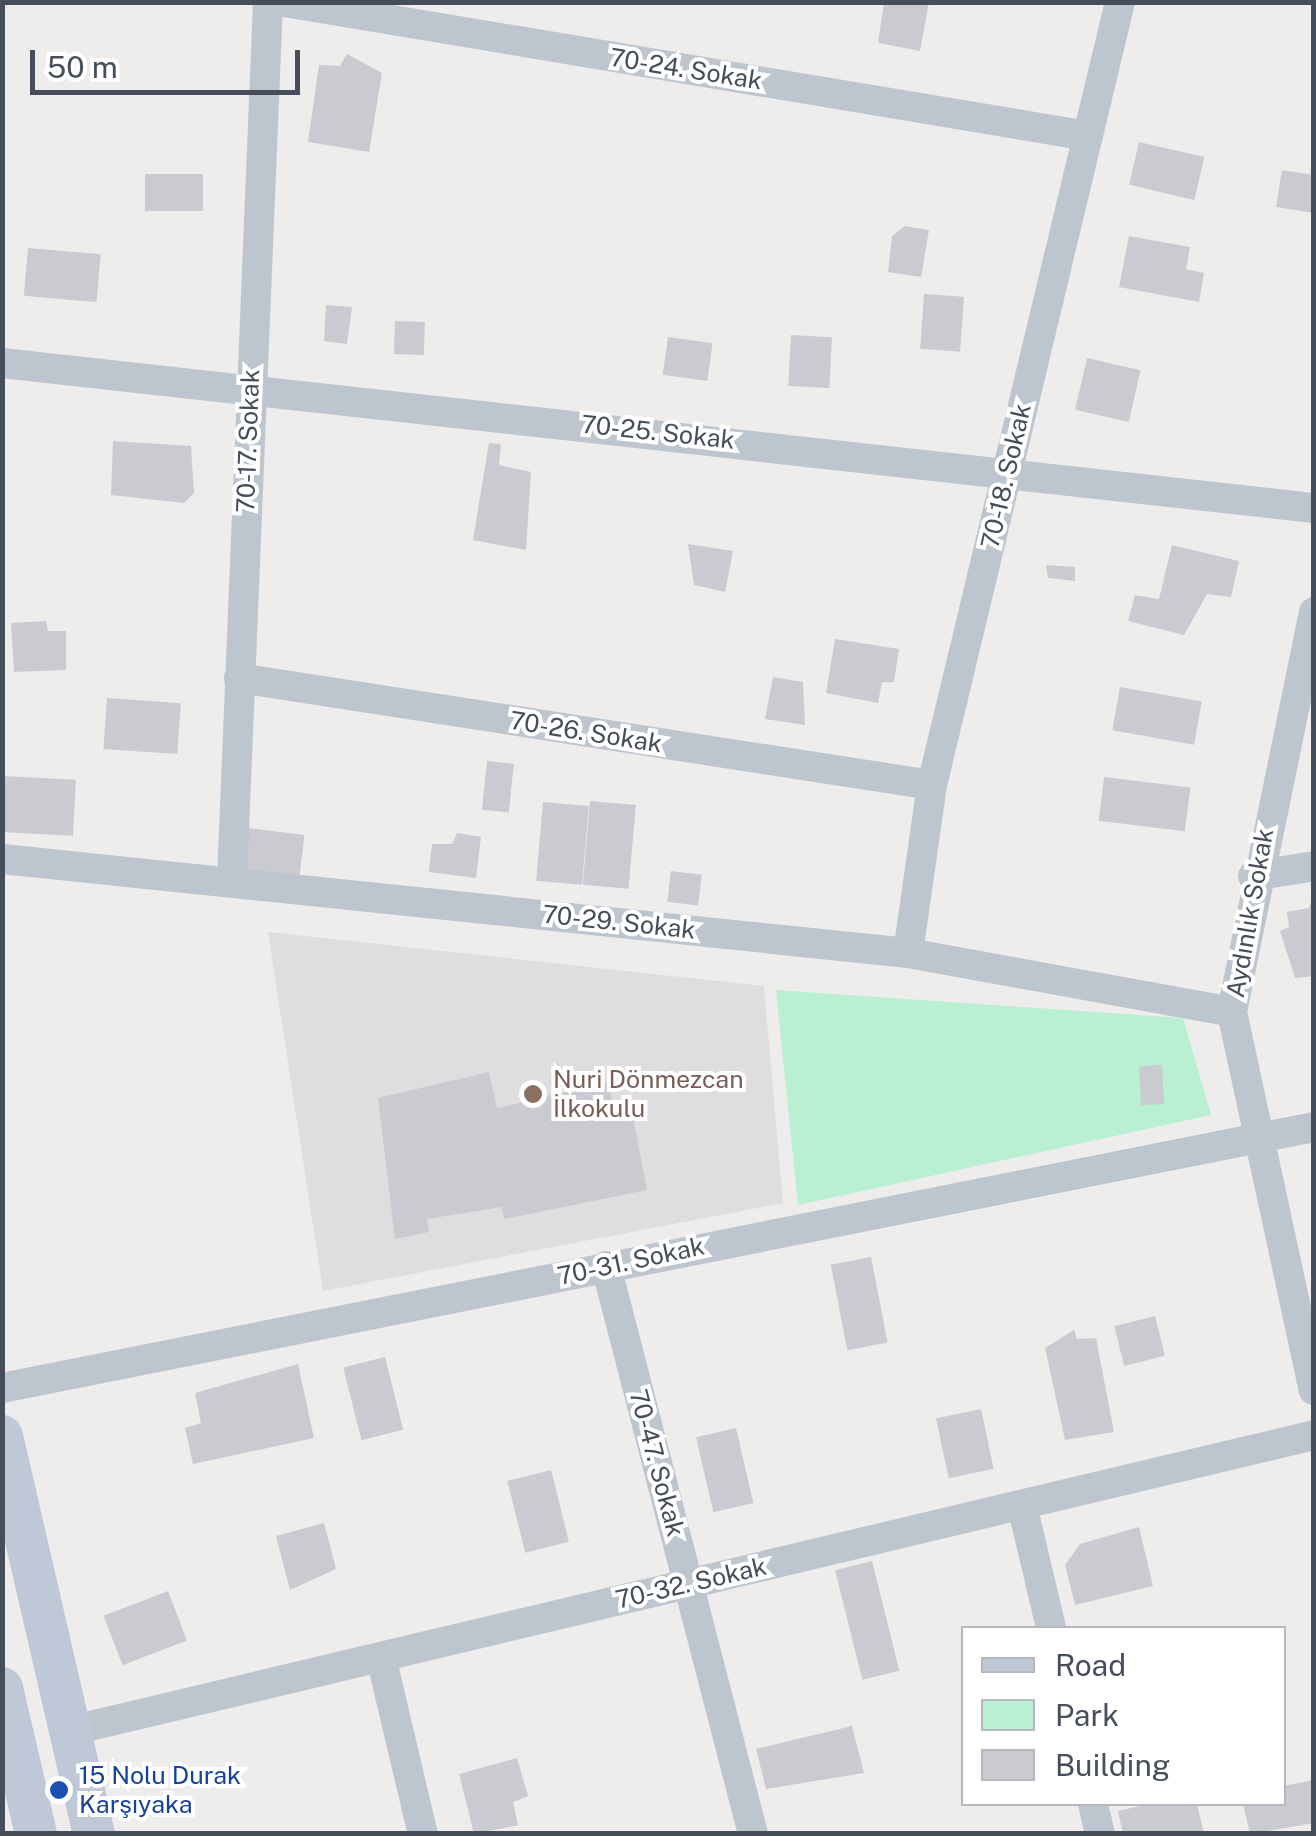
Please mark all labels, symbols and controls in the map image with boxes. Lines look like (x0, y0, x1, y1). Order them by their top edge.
scale bar (35, 30, 305, 92)
street label: 70-24. Sokak (608, 42, 764, 96)
text: 50 m (47, 49, 118, 85)
street label: 70-17. Sokak (231, 369, 265, 513)
street label: 70-18. Sokak (975, 401, 1037, 551)
street label: 70-25. Sokak (580, 409, 736, 455)
street label: 70-26. Sokak (508, 705, 664, 759)
street label: Aydınlık Sokak (1220, 826, 1280, 1000)
street label: 70-29. Sokak (541, 899, 697, 945)
place label: Nuri Dönmezcan İlkokulu (553, 1065, 744, 1124)
marker: Nuri Dönmezcan İlkokulu (522, 1083, 544, 1105)
street label: 70-31. Sokak (555, 1231, 707, 1291)
street label: 70-47. Sokak (623, 1386, 691, 1540)
street label: 70-32. Sokak (613, 1551, 769, 1615)
legend (961, 1626, 1286, 1806)
text: Road (1055, 1647, 1126, 1683)
text: Park (1055, 1697, 1119, 1733)
text: Building (1055, 1747, 1170, 1783)
place label: 15 Nolu Durak Karşıyaka (79, 1761, 241, 1820)
marker: 15 Nolu Durak Karşıyaka (48, 1779, 70, 1801)

